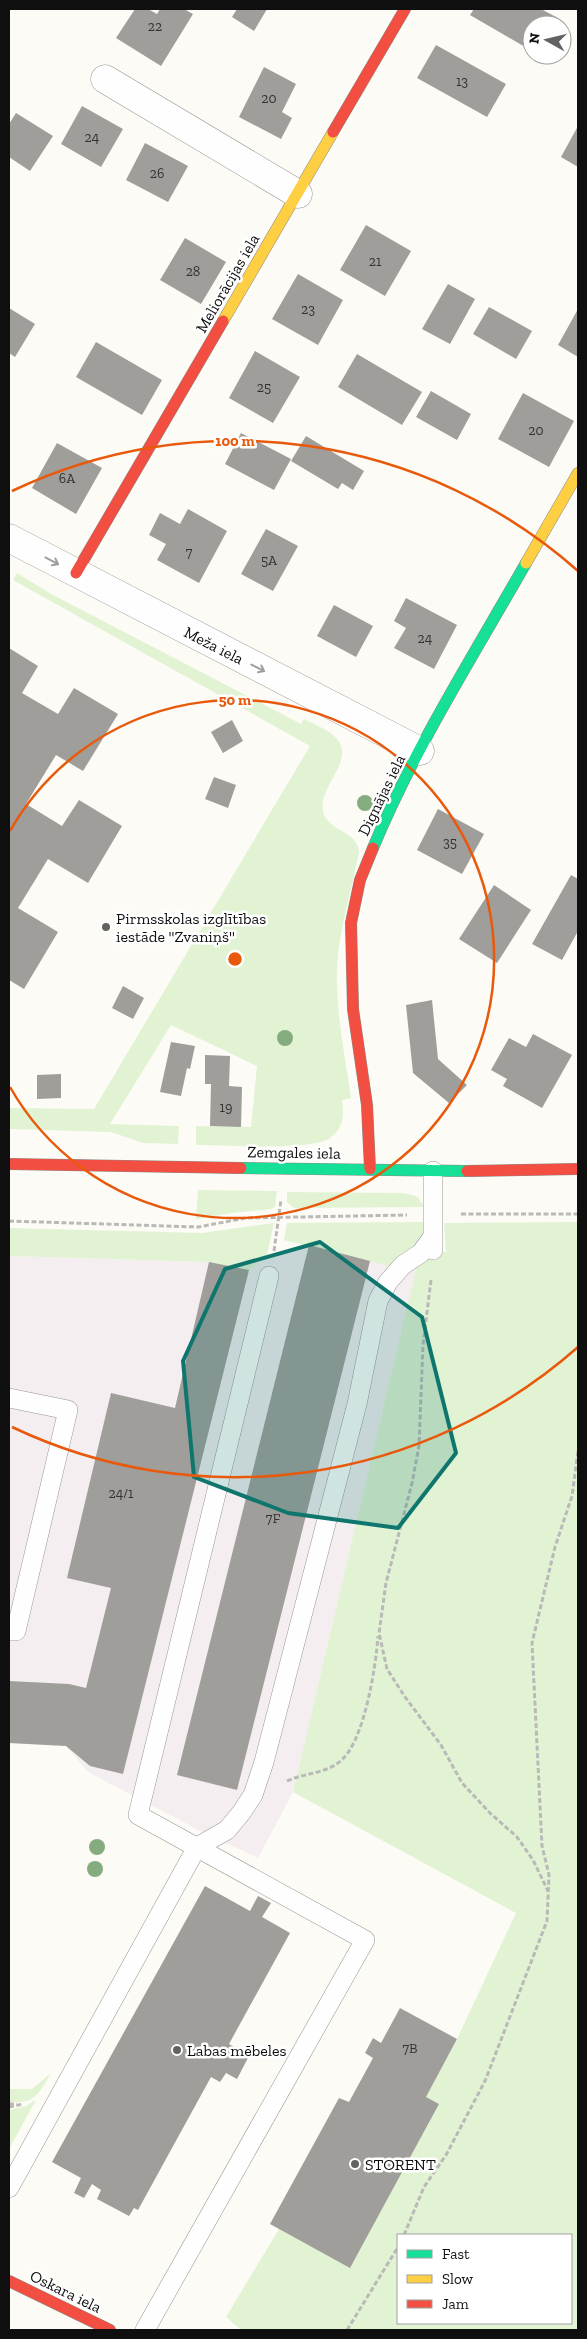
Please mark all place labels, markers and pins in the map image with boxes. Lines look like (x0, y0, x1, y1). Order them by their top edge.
place label: Pirmsskolas izglītības iestāde "Zvaniņš" (116, 909, 266, 946)
marker: Pirmsskolas izglītības iestāde "Zvaniņš" (100, 921, 112, 933)
centre of rings (226, 950, 244, 968)
place label: Labas mēbeles (187, 2041, 287, 2060)
marker: Labas mēbeles (171, 2044, 183, 2056)
place label: STORENT (365, 2155, 436, 2174)
marker: STORENT (349, 2158, 361, 2170)

